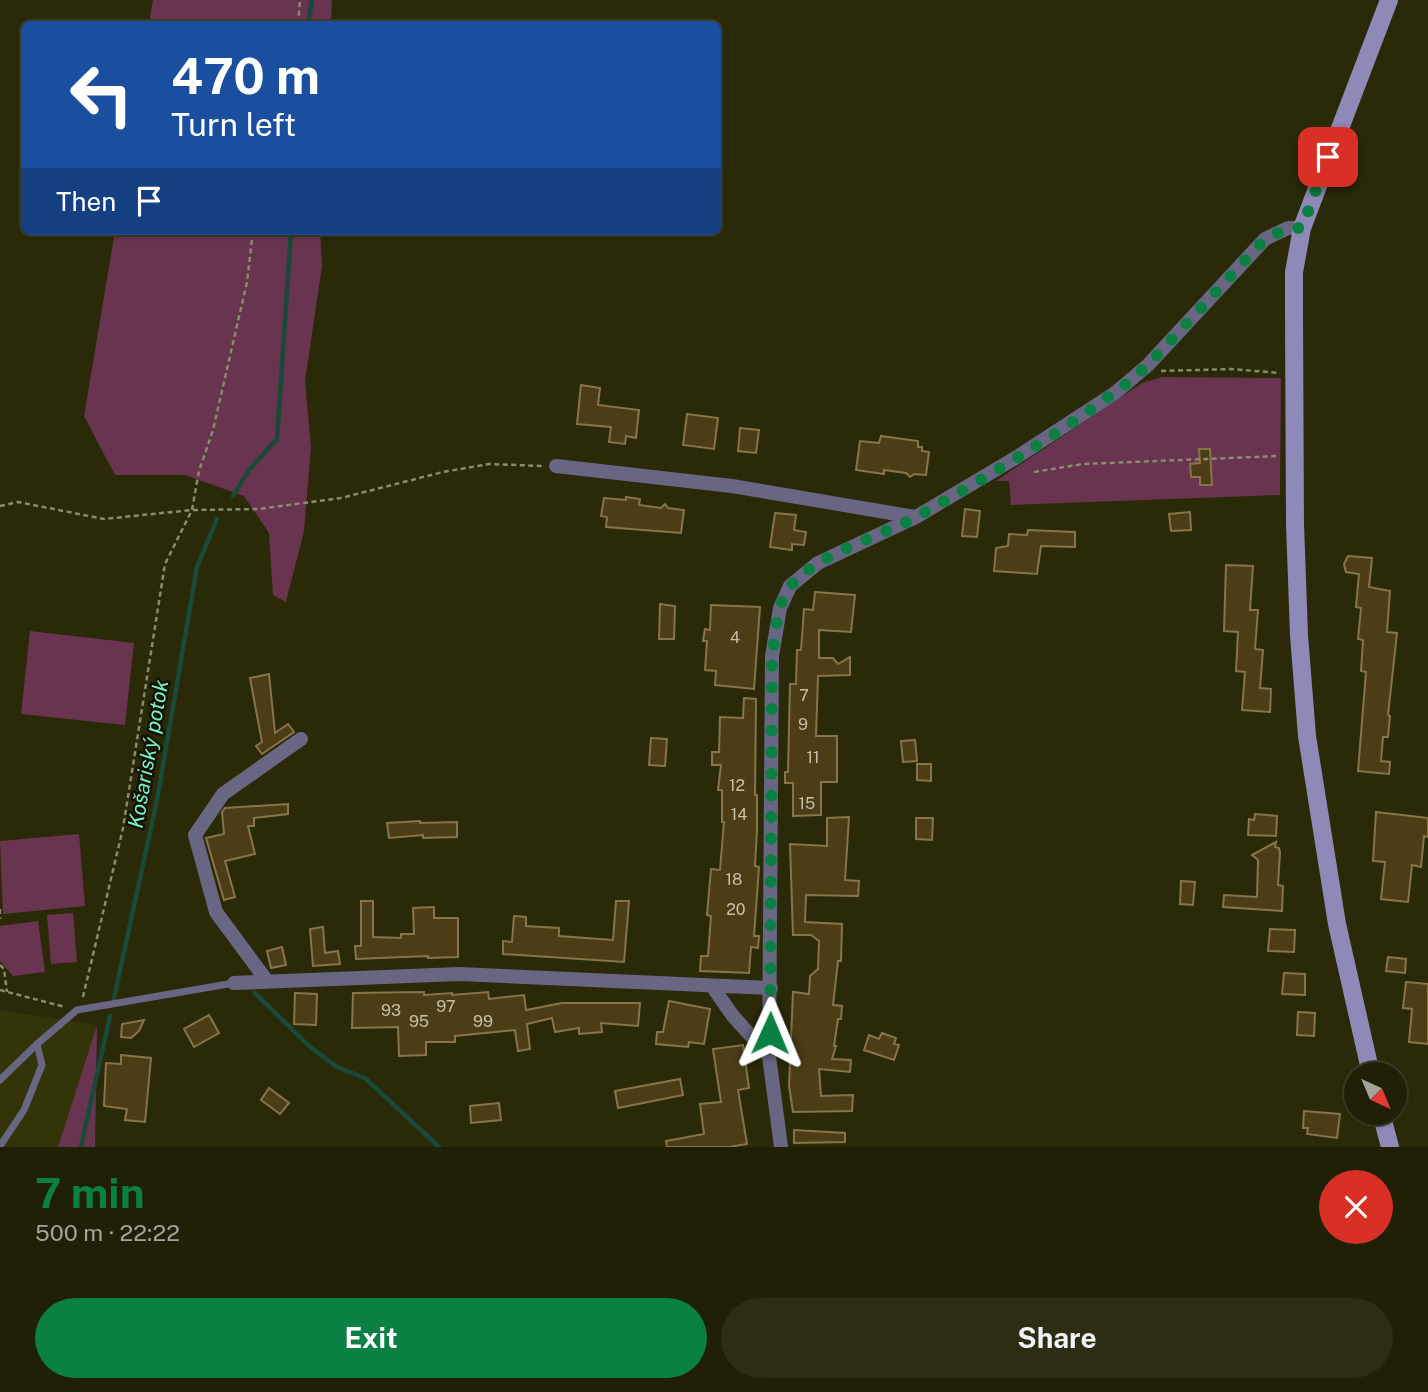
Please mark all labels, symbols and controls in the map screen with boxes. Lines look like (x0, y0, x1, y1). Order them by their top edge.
text: 470 m (171, 47, 320, 105)
icon: left (56, 49, 147, 140)
text: Turn left (171, 106, 296, 143)
pin (1298, 127, 1358, 187)
icon: arrive (1309, 138, 1347, 176)
icon: arrive (130, 182, 168, 220)
text: Then (56, 186, 116, 217)
house number: 4 (730, 628, 740, 647)
water label: Košariský potok (123, 677, 173, 830)
house number: 7 (799, 686, 809, 705)
house number: 9 (798, 715, 808, 734)
house number: 11 (806, 748, 820, 767)
house number: 12 (729, 776, 745, 795)
house number: 15 (799, 794, 815, 813)
house number: 14 (731, 805, 747, 824)
house number: 18 (726, 870, 742, 889)
house number: 20 (726, 900, 746, 919)
position arrow (733, 996, 807, 1070)
house number: 97 (436, 997, 456, 1016)
house number: 93 (381, 1001, 401, 1020)
house number: 95 (409, 1012, 429, 1031)
house number: 99 (473, 1012, 493, 1031)
north arrow (1344, 1062, 1407, 1125)
map controls (1344, 1062, 1407, 1125)
text: 7 min (35, 1168, 145, 1217)
button: close (1319, 1170, 1393, 1244)
text: 500 m · 22:22 (35, 1219, 180, 1246)
button: Exit (35, 1298, 707, 1378)
button: Share (721, 1298, 1393, 1378)

